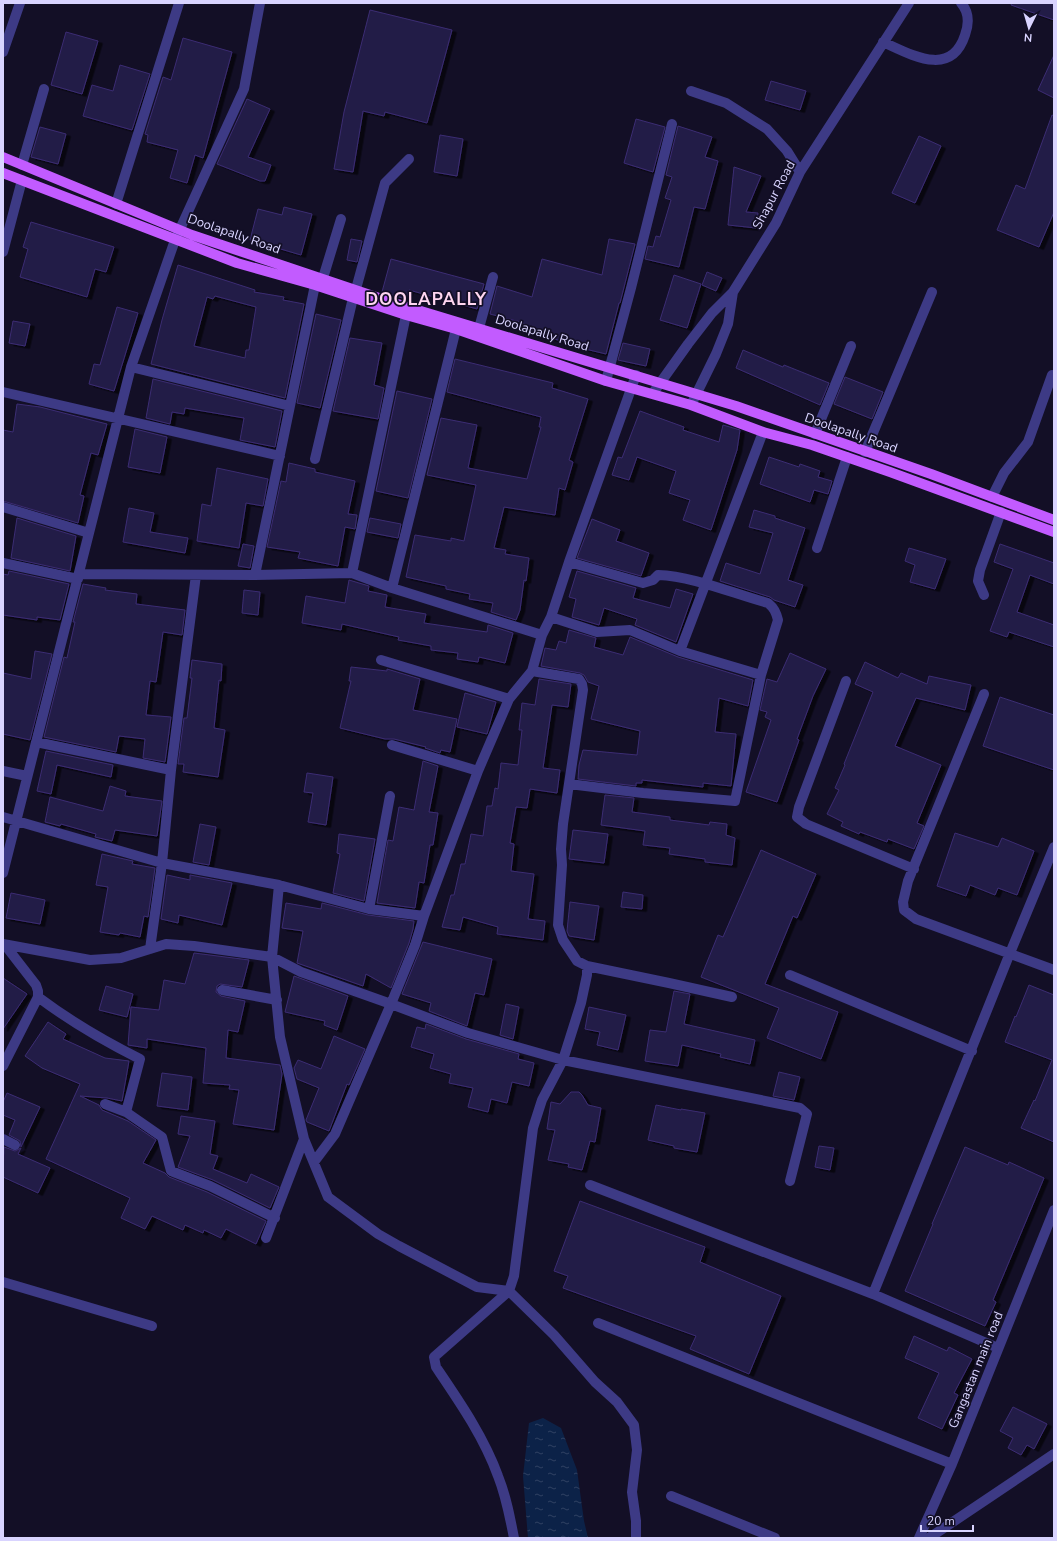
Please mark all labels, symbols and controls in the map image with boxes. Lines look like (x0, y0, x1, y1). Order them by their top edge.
north arrow (1009, 8, 1049, 48)
text: N (1023, 30, 1033, 45)
street label: Shapur Road (748, 157, 800, 233)
street label: Doolapally Road (185, 210, 283, 258)
district label: DOOLAPALLY (365, 288, 487, 311)
street label: Doolapally Road (493, 310, 591, 356)
street label: Doolapally Road (802, 409, 900, 457)
street label: Gangastan main road (944, 1309, 1008, 1431)
scale bar (921, 1507, 973, 1533)
text: 20 m (927, 1513, 955, 1529)

